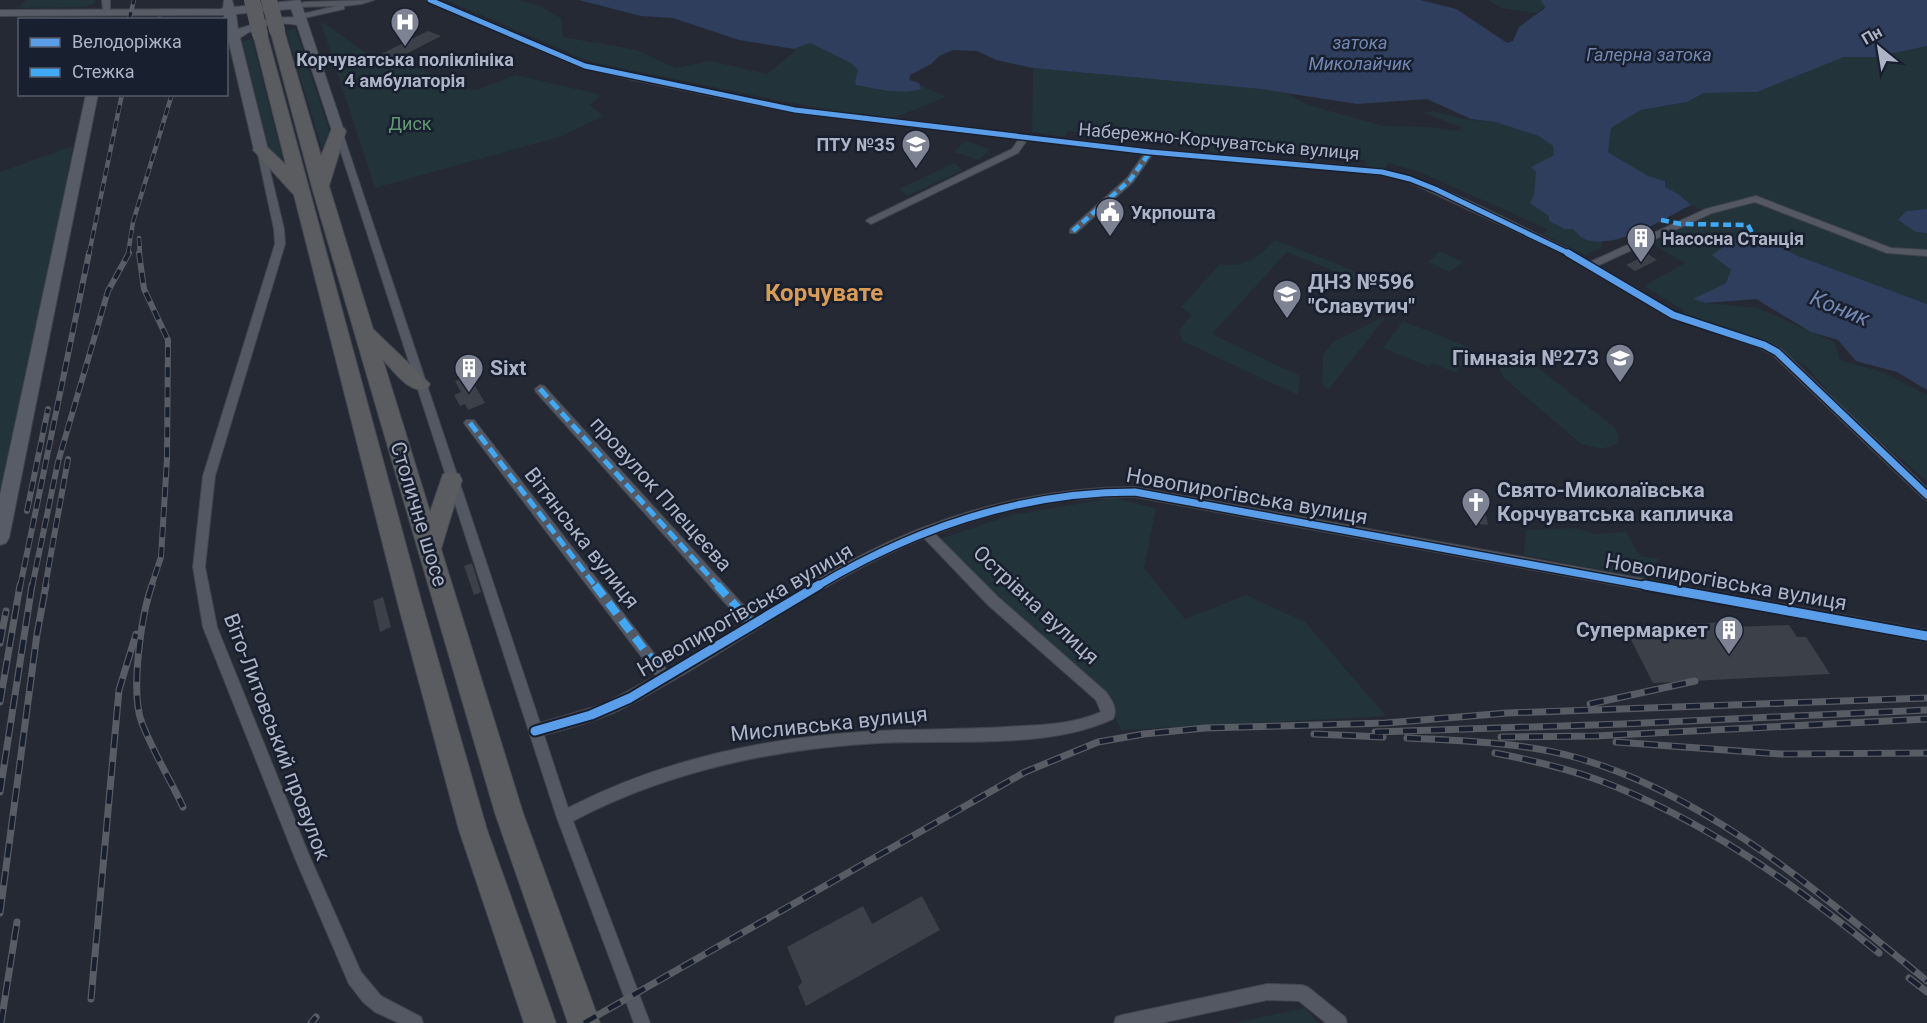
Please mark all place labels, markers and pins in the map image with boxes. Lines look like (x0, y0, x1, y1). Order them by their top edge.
hospital icon: Корчуватська поліклініка 4 амбулаторія (389, 6, 421, 48)
place label: Корчуватська поліклініка 4 амбулаторія (296, 49, 514, 91)
school or university icon: ПТУ №35 (900, 128, 932, 170)
place label: ПТУ №35 (816, 134, 895, 155)
public building icon: Укрпошта (1094, 196, 1126, 238)
place label: Укрпошта (1131, 202, 1216, 223)
building icon: Насосна Станція (1625, 222, 1657, 264)
place label: Насосна Станція (1662, 228, 1804, 249)
place label: ДНЗ №596 "Славутич" (1308, 270, 1415, 318)
school or university icon: ДНЗ №596 "Славутич" (1271, 278, 1303, 320)
school or university icon: Гімназія №273 (1604, 342, 1636, 384)
place label: Гімназія №273 (1452, 346, 1599, 370)
building icon: Sixt (453, 352, 485, 394)
place label: Sixt (490, 356, 526, 380)
place label: Свято-Миколаївська Корчуватська капличка (1497, 478, 1733, 526)
church icon: Свято-Миколаївська Корчуватська капличка (1460, 486, 1492, 528)
building icon: Супермаркет (1713, 614, 1745, 656)
place label: Супермаркет (1576, 618, 1708, 642)

